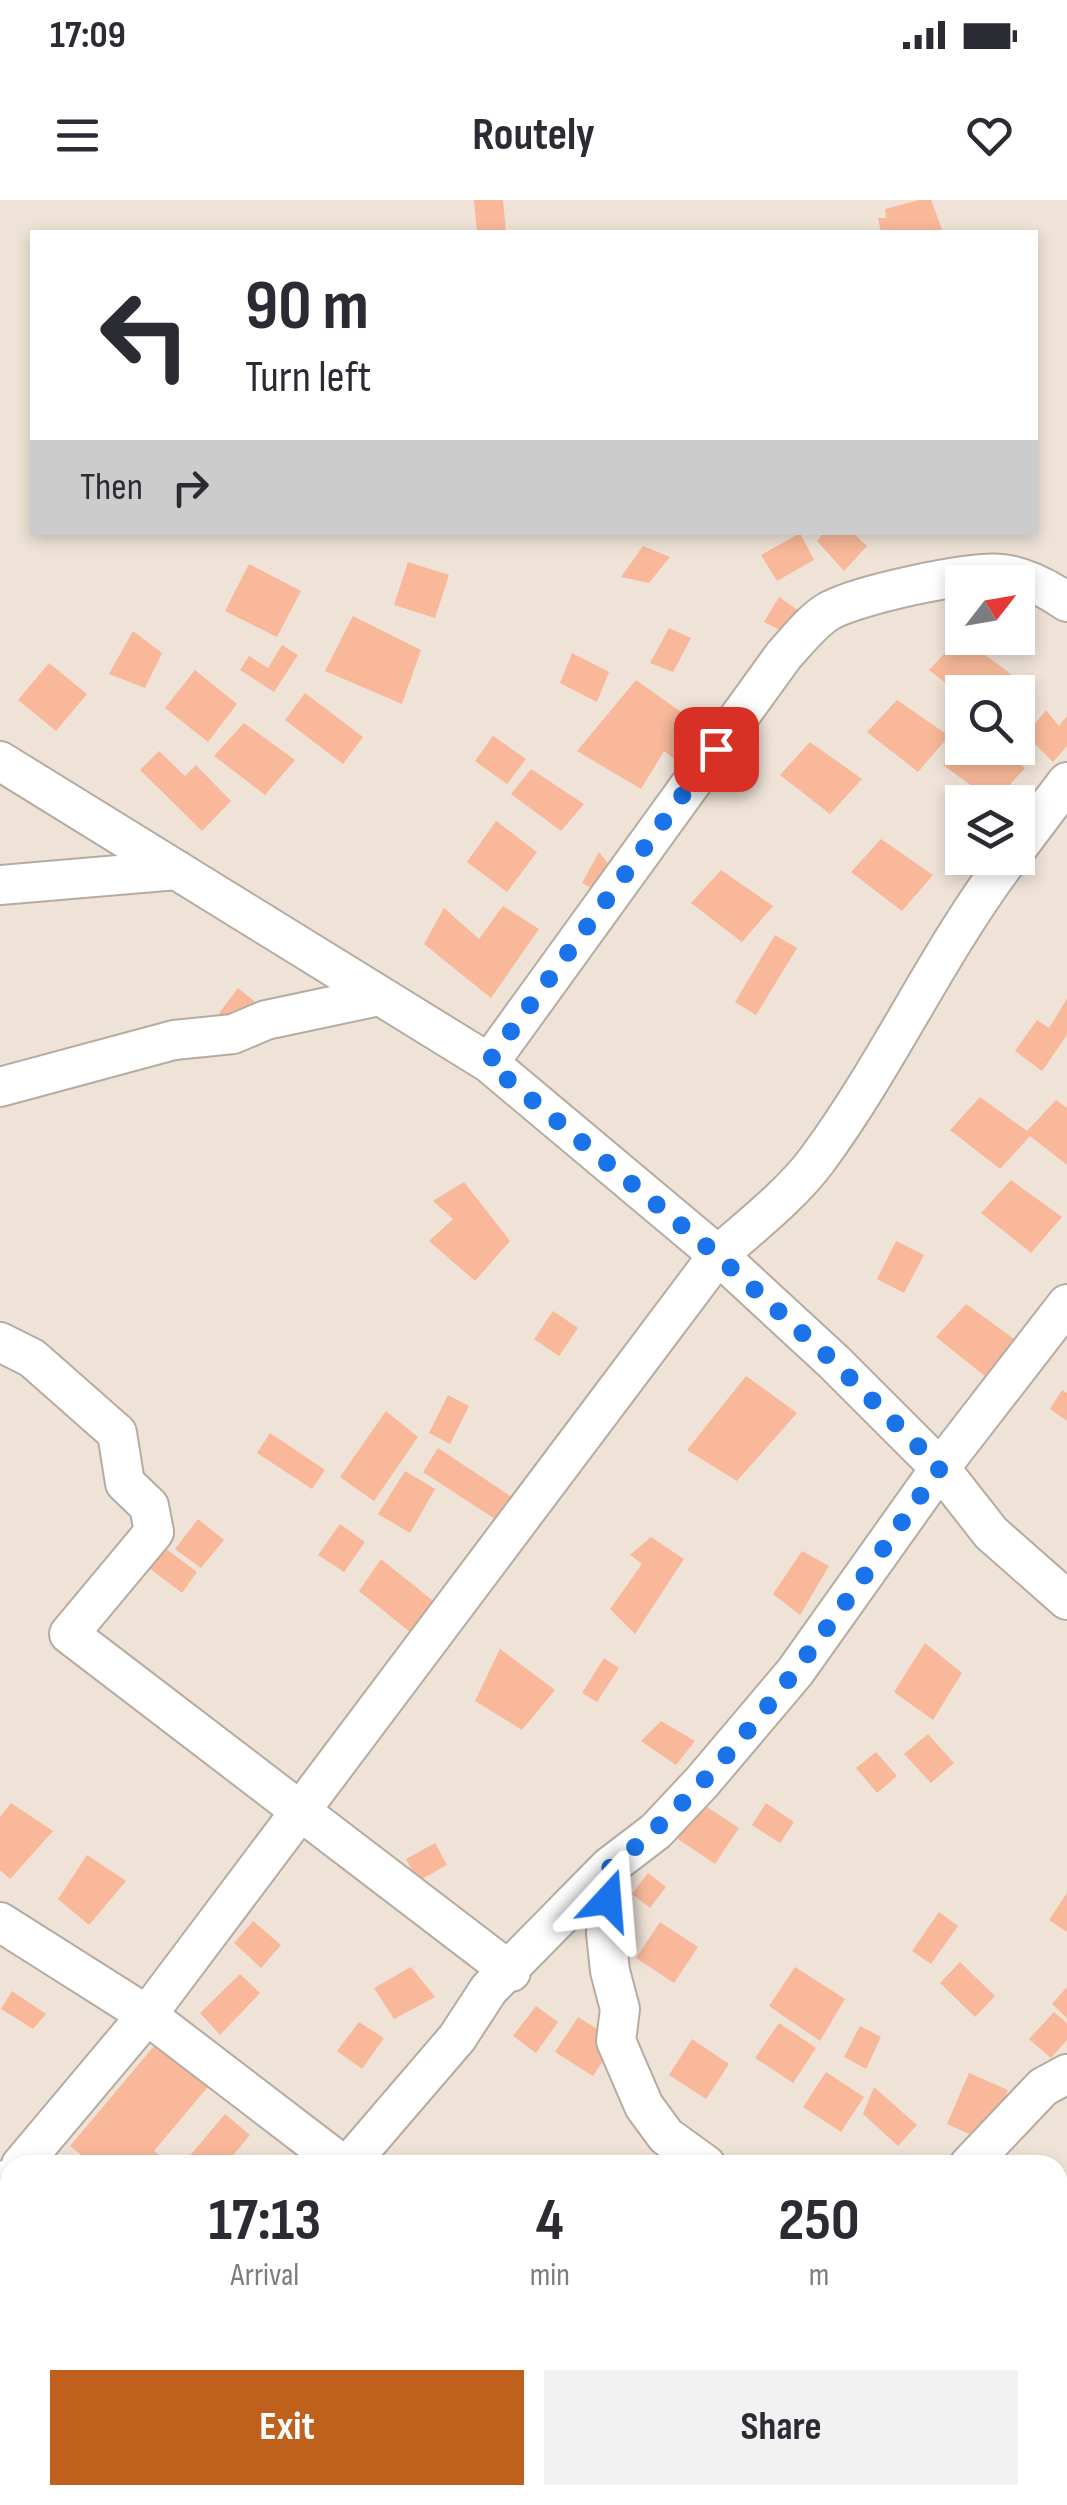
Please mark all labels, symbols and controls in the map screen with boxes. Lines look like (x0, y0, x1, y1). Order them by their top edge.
text: 17:09 (50, 13, 126, 58)
icon: menu (50, 108, 105, 163)
text: Routely (472, 108, 595, 163)
icon: heart (962, 108, 1017, 163)
text: 90 m (245, 265, 369, 349)
icon: left (80, 270, 210, 400)
text: Turn left (245, 350, 371, 405)
icon: right (163, 460, 218, 515)
text: Then (80, 465, 143, 510)
north arrow (945, 565, 1035, 655)
map controls (945, 565, 1035, 875)
button: search (945, 675, 1035, 765)
pin (674, 707, 759, 792)
icon: arrive (689, 722, 744, 777)
button: layers (945, 785, 1035, 875)
position arrow (556, 1848, 660, 1952)
text: 17:13 (208, 2185, 321, 2257)
text: 4 (536, 2185, 564, 2257)
text: 250 (778, 2185, 860, 2257)
text: Arrival (230, 2256, 299, 2295)
text: min (530, 2256, 570, 2295)
text: m (809, 2256, 829, 2295)
button: Exit (50, 2370, 524, 2485)
button: Share (544, 2370, 1018, 2485)

